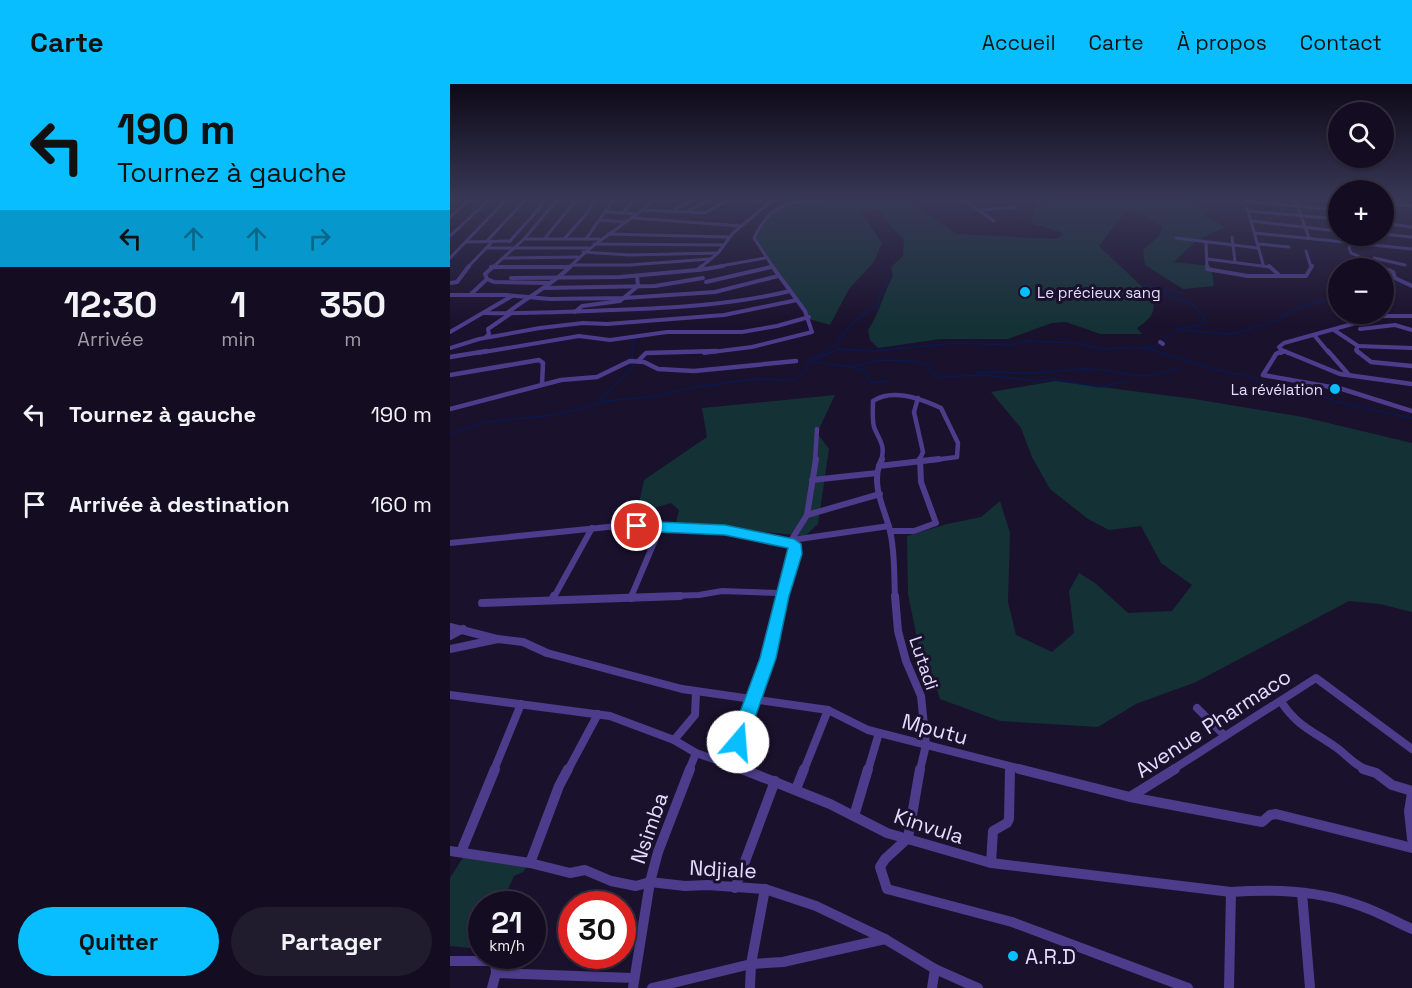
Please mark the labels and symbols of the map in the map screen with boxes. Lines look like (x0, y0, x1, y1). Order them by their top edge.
place label: Le précieux sang (1037, 283, 1161, 302)
marker: Le précieux sang (1018, 285, 1032, 299)
place label: La révélation (1231, 380, 1323, 399)
marker: La révélation (1328, 382, 1342, 396)
pin (611, 500, 662, 551)
street label: Lutadi (904, 633, 944, 693)
street label: Avenue Pharmaco (1130, 663, 1296, 783)
street label: Mputu (899, 707, 971, 751)
position arrow (706, 710, 770, 774)
street label: Nsimba (624, 789, 674, 867)
street label: Kinvula (891, 802, 967, 850)
street label: Ndjiale (689, 854, 757, 884)
speed limit sign: 30 (558, 891, 636, 969)
place label: A.R.D (1025, 943, 1076, 970)
marker: A.R.D (1006, 949, 1020, 963)

